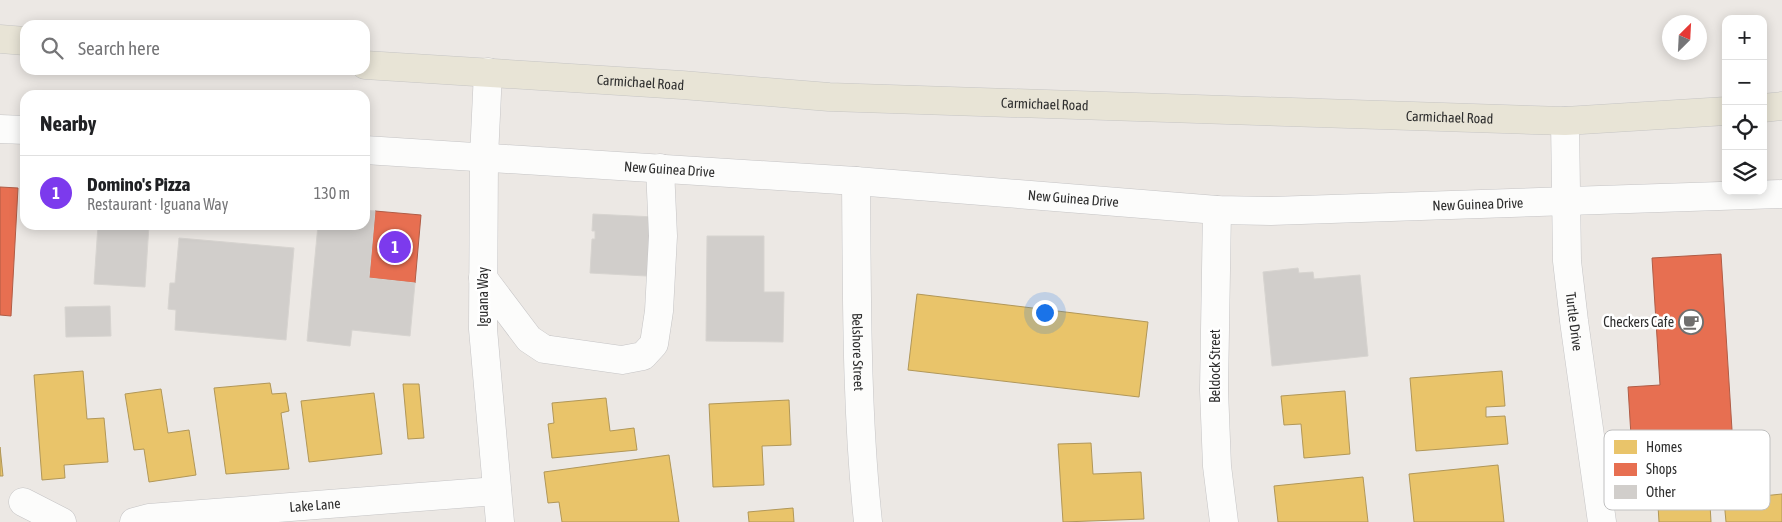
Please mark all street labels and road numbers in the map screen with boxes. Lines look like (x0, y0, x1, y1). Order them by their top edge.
street label: Carmichael Road (596, 72, 685, 93)
street label: Carmichael Road (1001, 95, 1089, 113)
street label: Carmichael Road (1406, 108, 1494, 127)
street label: New Guinea Drive (623, 158, 715, 180)
street label: New Guinea Drive (1027, 187, 1119, 210)
street label: New Guinea Drive (1432, 195, 1523, 214)
street label: Iguana Way (475, 267, 491, 327)
street label: Turtle Drive (1563, 291, 1586, 352)
street label: Belshore Street (849, 313, 867, 391)
street label: Beldock Street (1207, 329, 1223, 403)
street label: Lake Lane (289, 495, 341, 515)

